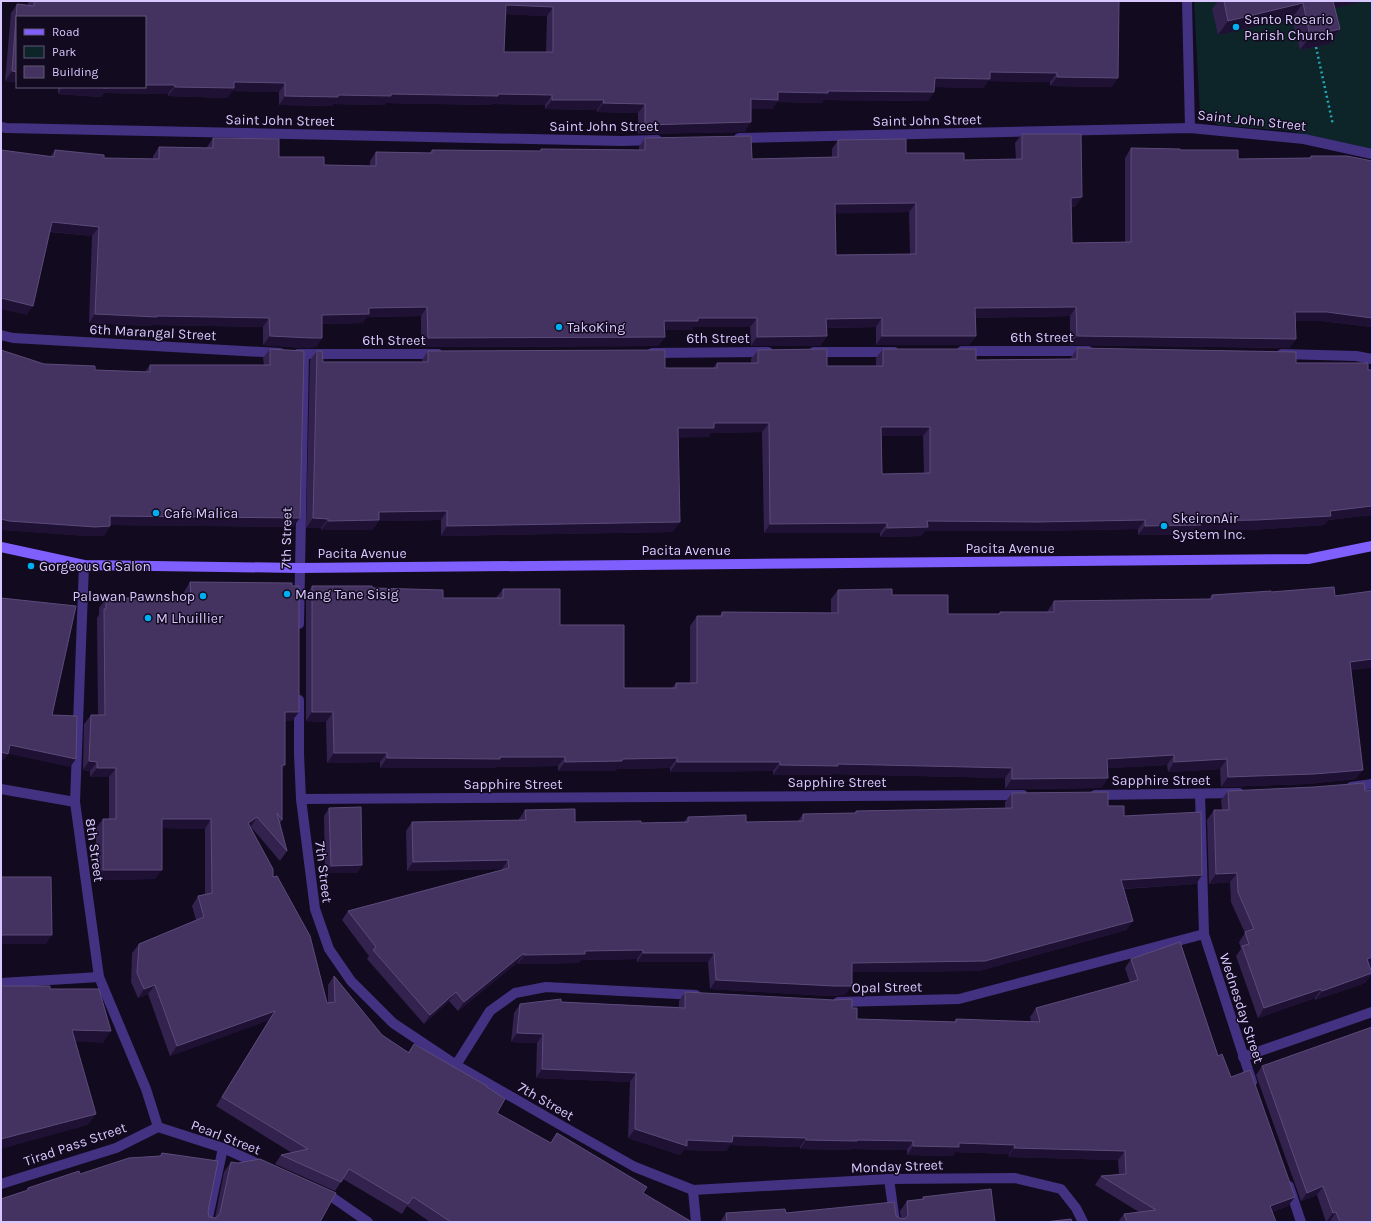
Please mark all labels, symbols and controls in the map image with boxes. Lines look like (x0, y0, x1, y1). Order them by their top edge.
place label: Santo Rosario Parish Church (1244, 11, 1334, 44)
legend (16, 16, 146, 88)
marker: Santo Rosario Parish Church (1231, 22, 1241, 32)
text: Road (52, 25, 80, 39)
text: Park (52, 45, 77, 59)
text: Building (52, 65, 99, 79)
street label: Saint John Street (1197, 106, 1307, 135)
street label: Saint John Street (225, 111, 335, 130)
street label: Saint John Street (872, 111, 982, 130)
street label: Saint John Street (549, 118, 659, 135)
place label: TakoKing (567, 319, 625, 336)
street label: 6th Marangal Street (89, 321, 217, 344)
marker: TakoKing (554, 322, 564, 332)
street label: 6th Street (1010, 329, 1074, 346)
street label: 6th Street (686, 330, 750, 347)
street label: 6th Street (362, 332, 426, 349)
place label: Cafe Malica (164, 505, 238, 522)
street label: 7th Street (277, 507, 296, 569)
marker: Cafe Malica (151, 508, 161, 518)
place label: SkeironAir System Inc. (1172, 510, 1246, 543)
marker: SkeironAir System Inc. (1159, 521, 1169, 531)
street label: Pacita Avenue (965, 540, 1055, 557)
street label: Pacita Avenue (641, 542, 731, 559)
street label: Pacita Avenue (317, 545, 407, 562)
place label: Gorgeous G Salon (39, 558, 151, 575)
marker: Gorgeous G Salon (26, 561, 36, 571)
place label: Mang Tane Sisig (295, 586, 399, 603)
place label: Palawan Pawnshop (73, 588, 195, 605)
marker: Mang Tane Sisig (282, 589, 292, 599)
marker: Palawan Pawnshop (198, 591, 208, 601)
place label: M Lhuillier (156, 610, 224, 627)
marker: M Lhuillier (143, 613, 153, 623)
street label: Sapphire Street (1111, 772, 1211, 789)
street label: Sapphire Street (787, 774, 887, 791)
street label: Sapphire Street (463, 776, 563, 793)
street label: 8th Street (82, 817, 107, 883)
street label: 7th Street (311, 840, 336, 904)
street label: Wednesday Street (1216, 951, 1267, 1065)
street label: Opal Street (852, 978, 922, 997)
street label: 7th Street (515, 1079, 577, 1124)
street label: Pearl Street (189, 1116, 263, 1159)
street label: Tirad Pass Street (22, 1119, 129, 1170)
street label: Monday Street (851, 1156, 943, 1177)

